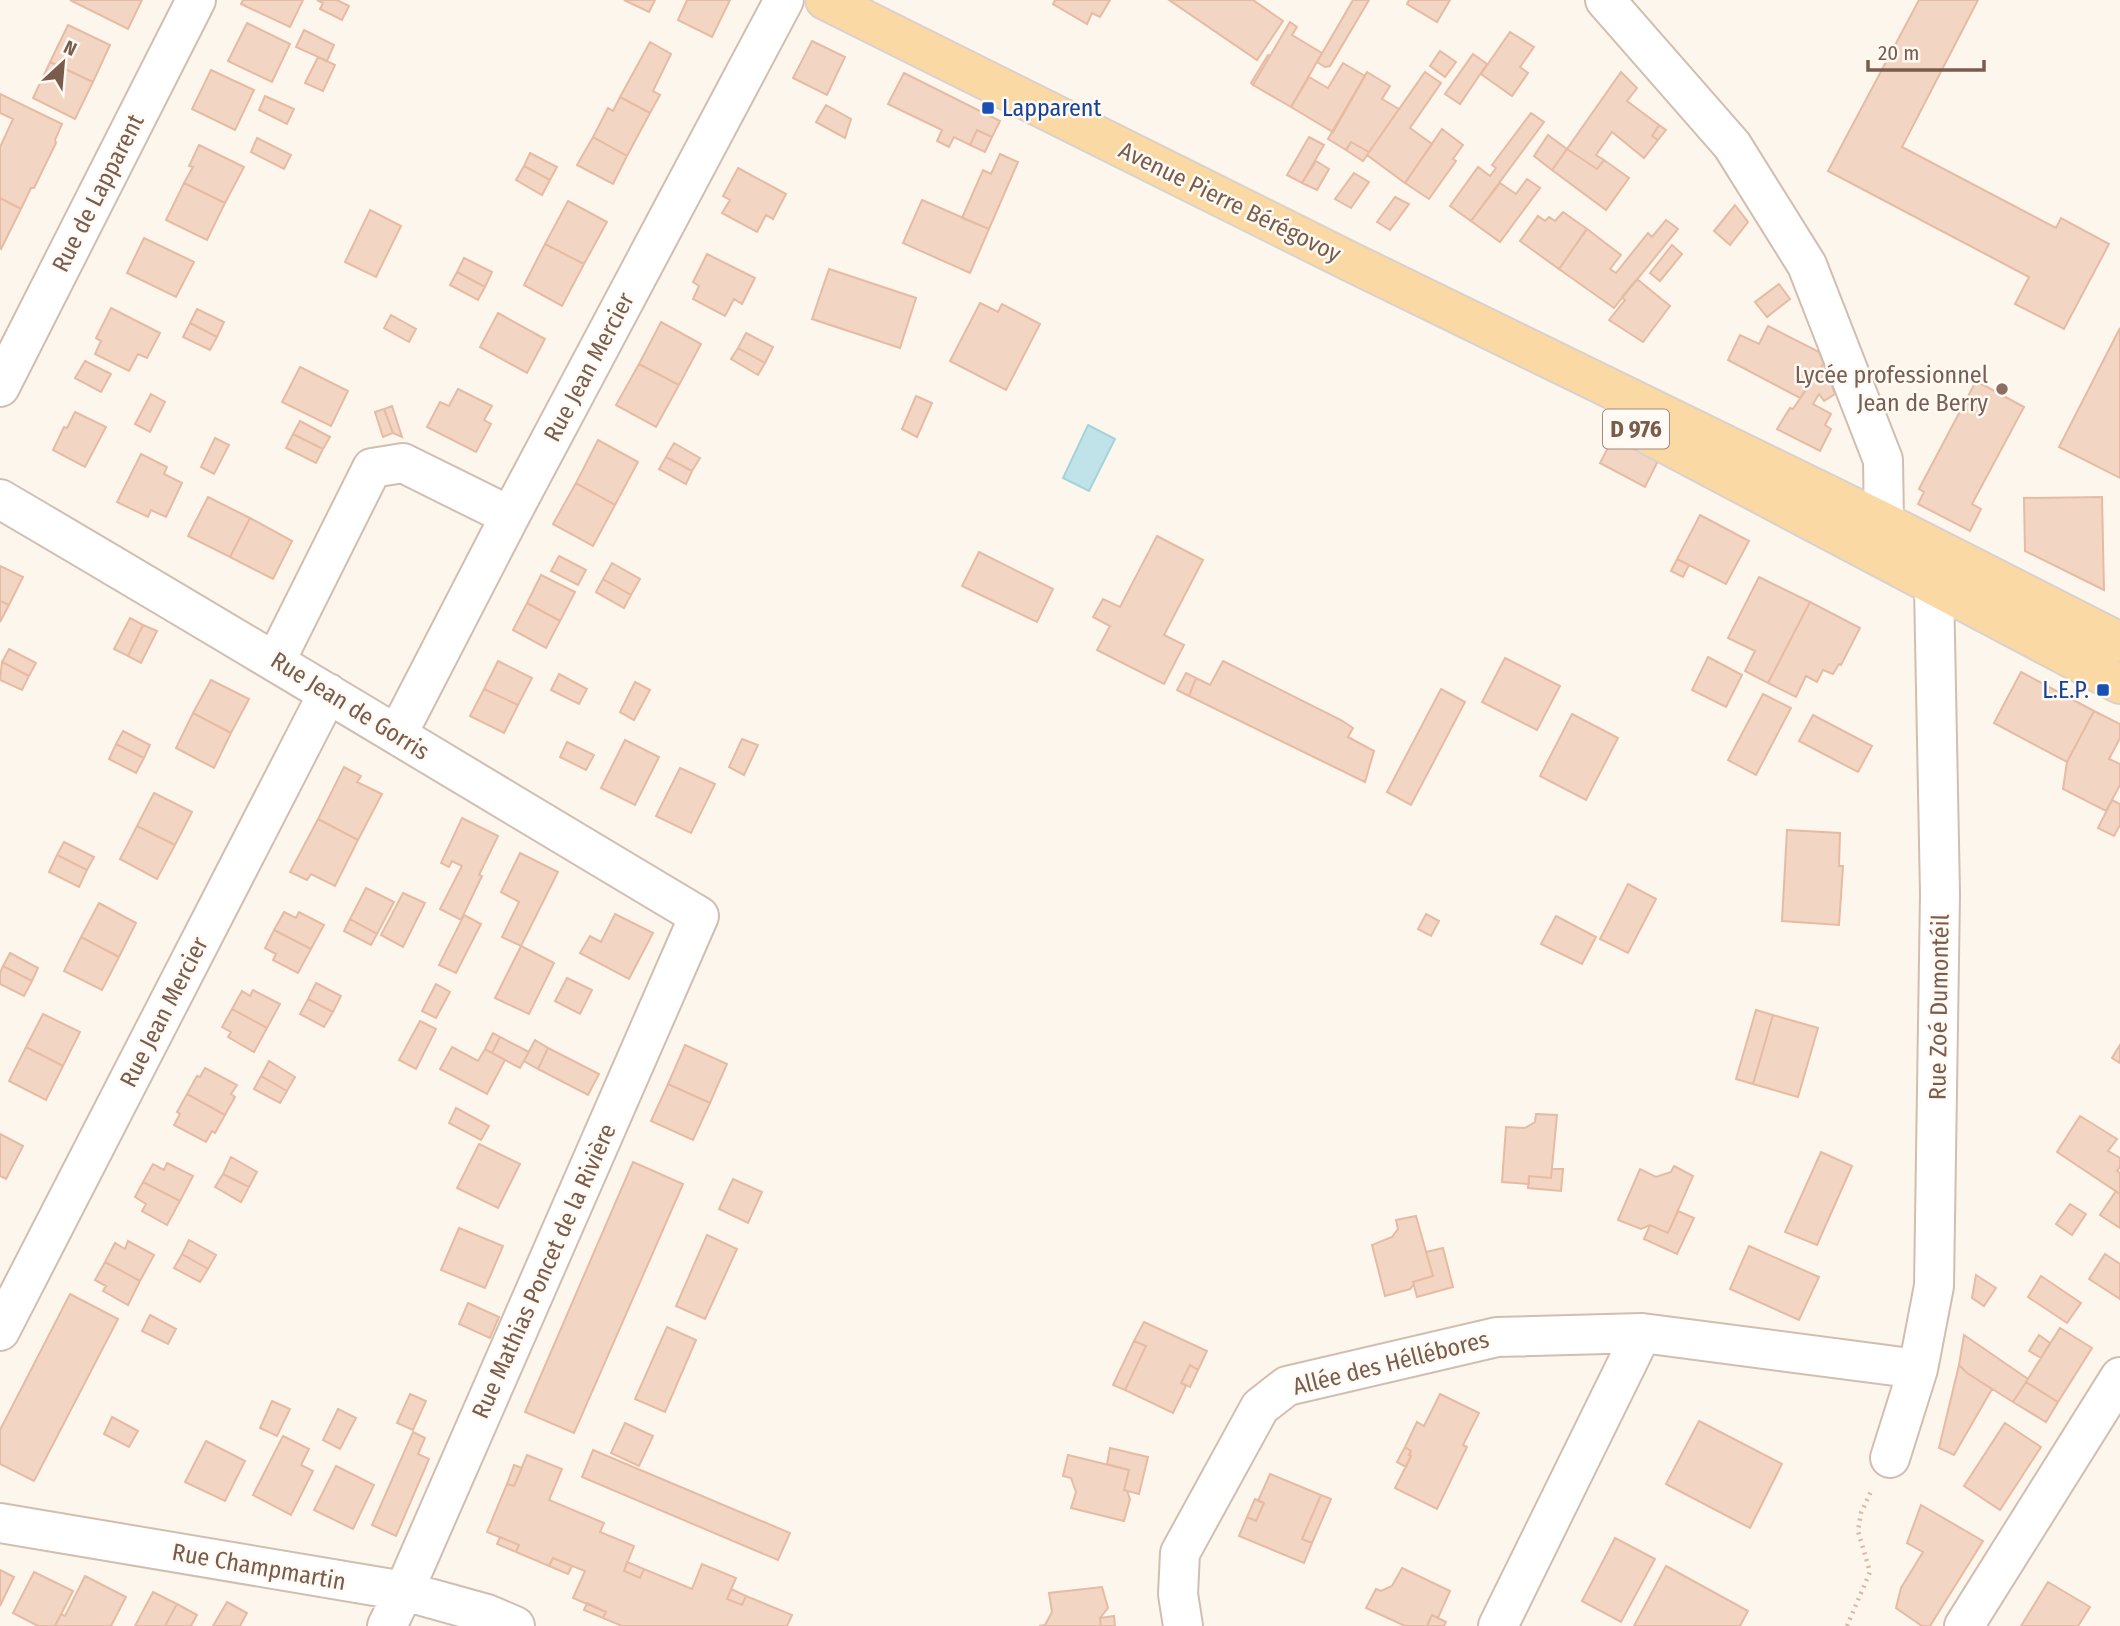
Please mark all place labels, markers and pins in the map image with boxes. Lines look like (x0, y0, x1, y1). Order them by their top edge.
place label: Lapparent (1002, 94, 1102, 122)
marker: Lapparent (980, 100, 996, 116)
place label: Lycée professionnel Jean de Berry (1795, 361, 1988, 417)
marker: Lycée professionnel Jean de Berry (1994, 381, 2010, 397)
place label: L.E.P. (2042, 676, 2089, 704)
marker: L.E.P. (2095, 682, 2111, 698)

